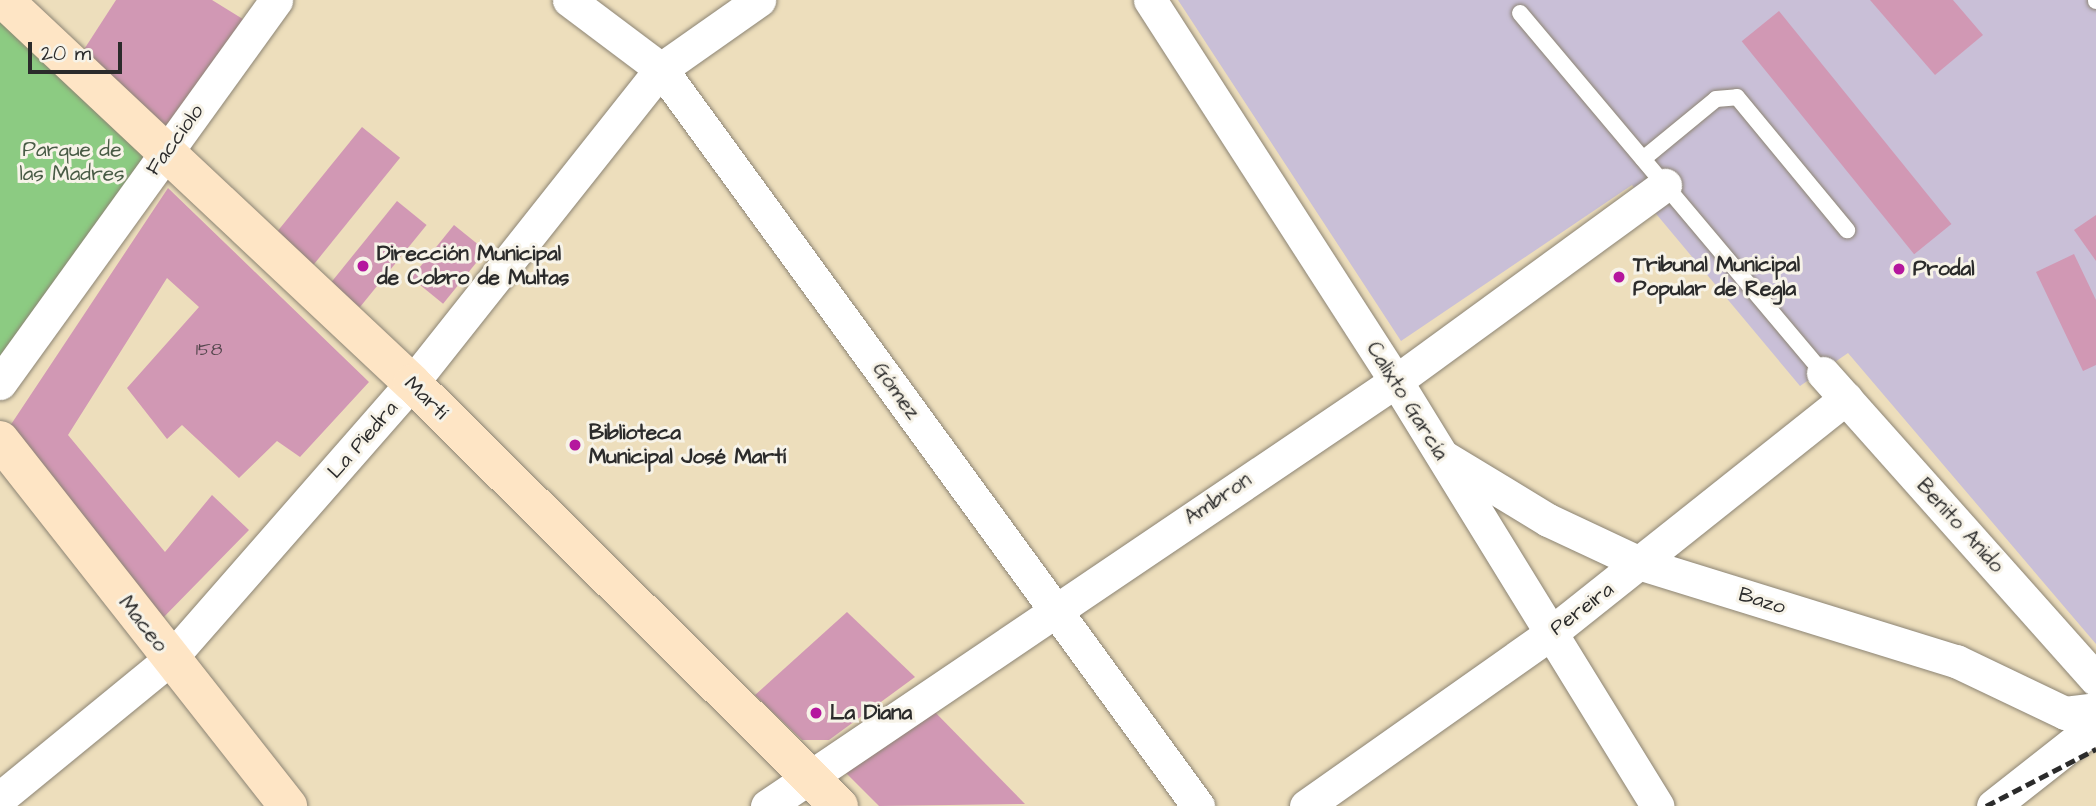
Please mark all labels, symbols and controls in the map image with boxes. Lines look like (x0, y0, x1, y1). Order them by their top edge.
scale bar (32, 28, 126, 72)
text: 20 m (41, 39, 91, 68)
street label: Facciolo (141, 99, 209, 181)
park label: Parque de las Madres (19, 137, 125, 187)
place label: Dirección Municipal de Cobro de Multas (377, 241, 569, 291)
place label: Tribunal Municipal Popular de Regla (1633, 252, 1800, 302)
place label: Prodal (1913, 256, 1975, 282)
marker: Dirección Municipal de Cobro de Multas (355, 258, 371, 274)
marker: Prodal (1891, 261, 1907, 277)
marker: Tribunal Municipal Popular de Regla (1611, 269, 1627, 285)
street label: Calixto García (1361, 337, 1453, 465)
house number: 158 (196, 339, 222, 361)
street label: Gómez (867, 358, 925, 424)
street label: Martí (399, 371, 453, 425)
street label: La Piedra (322, 396, 404, 484)
place label: Biblioteca Municipal José Martí (589, 420, 786, 470)
marker: Biblioteca Municipal José Martí (567, 437, 583, 453)
street label: Ambron (1180, 467, 1256, 531)
street label: Benito Anido (1911, 474, 2009, 578)
street label: Pereira (1545, 577, 1619, 641)
street label: Bazo (1735, 582, 1789, 620)
street label: Maceo (113, 591, 173, 657)
place label: La Diana (830, 700, 912, 726)
marker: La Diana (808, 705, 824, 721)

